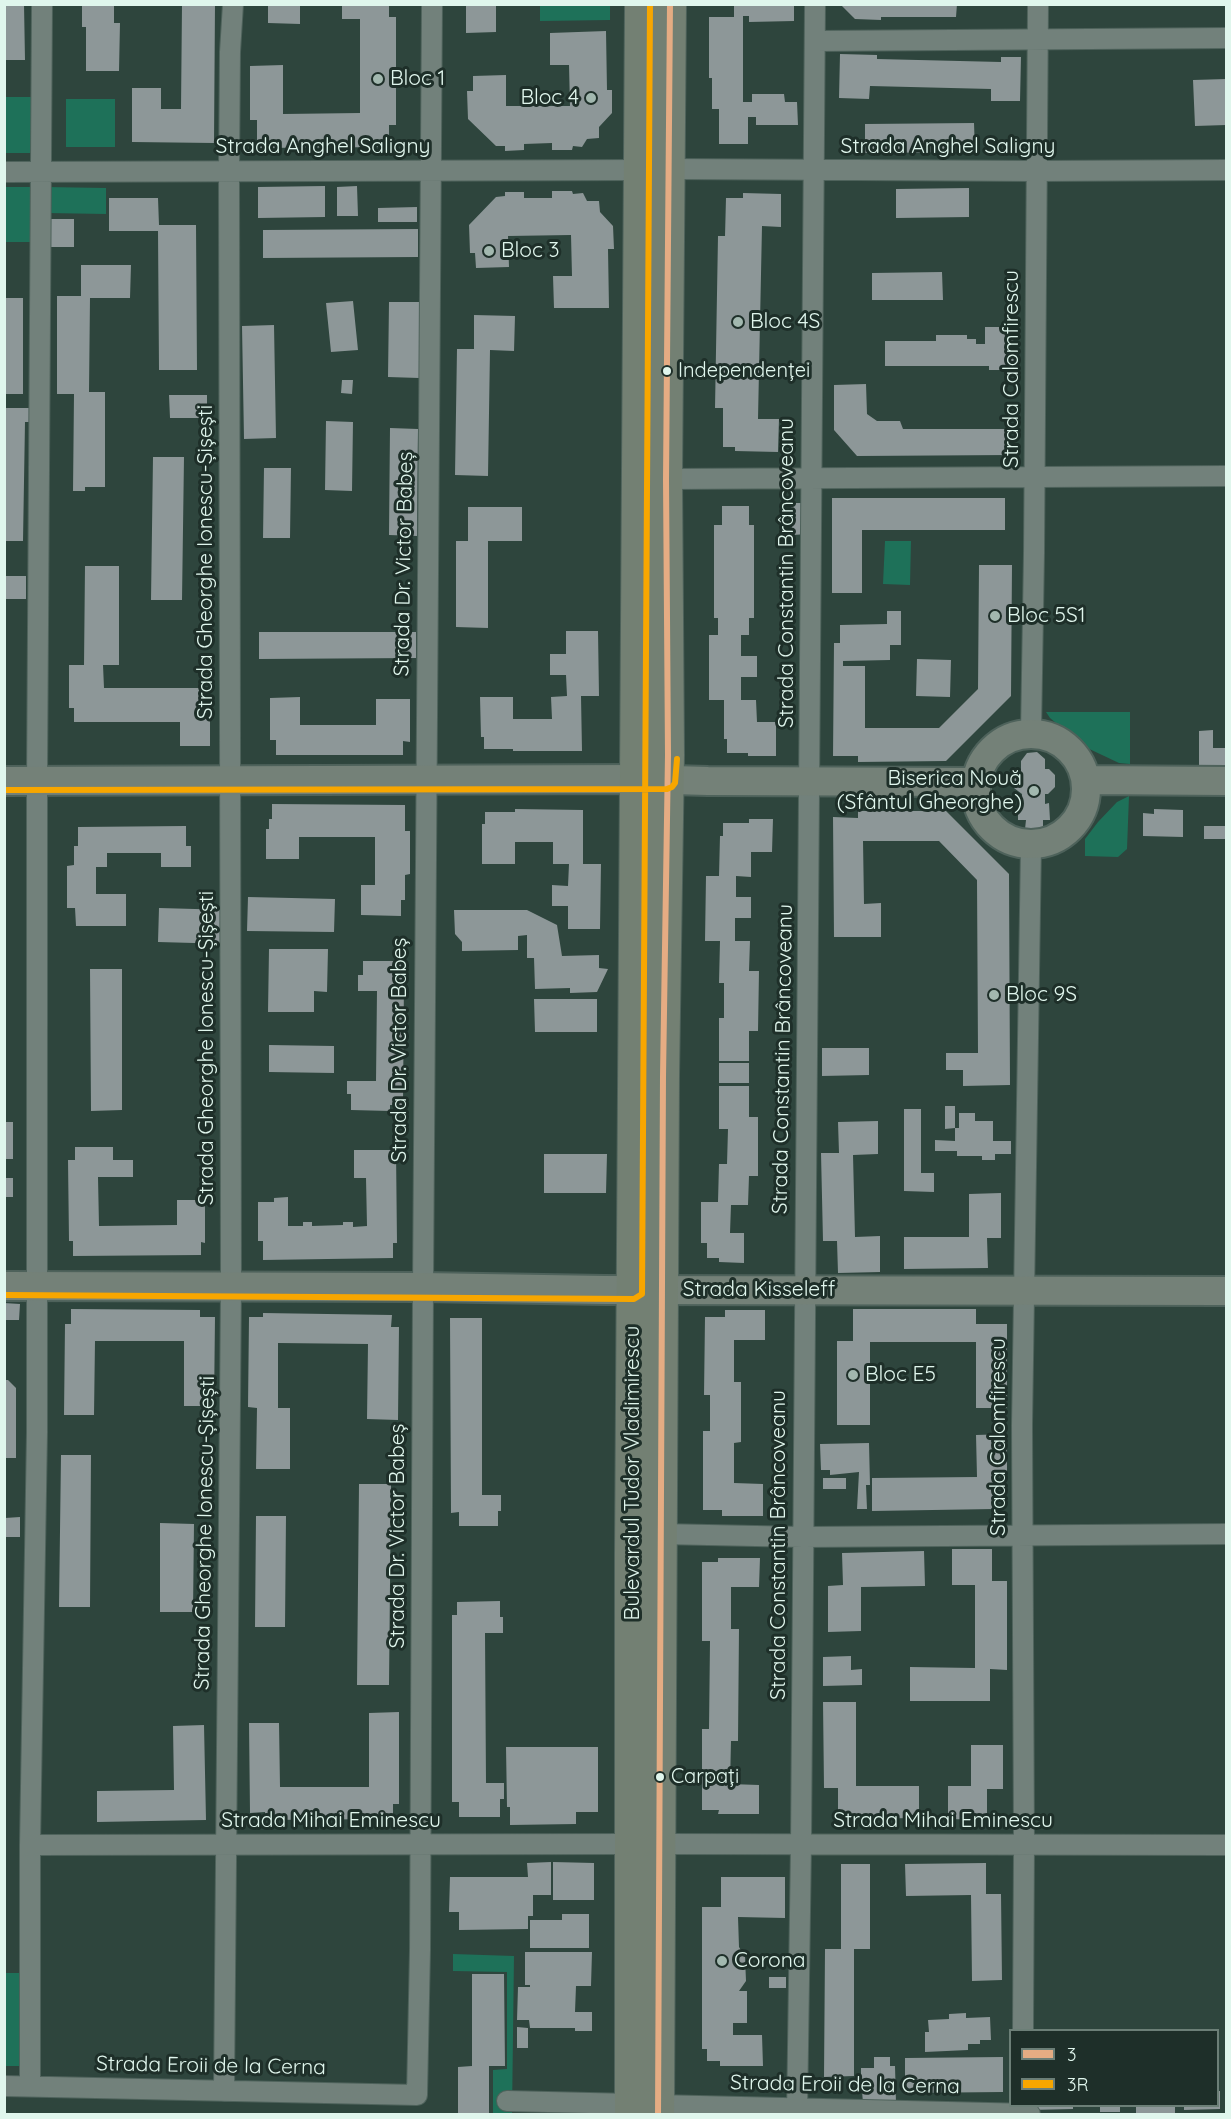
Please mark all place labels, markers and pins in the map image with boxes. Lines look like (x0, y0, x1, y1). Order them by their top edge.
place label: Bloc 1 (390, 66, 445, 92)
marker: Bloc 1 (371, 72, 385, 86)
place label: Bloc 4 (520, 85, 579, 111)
marker: Bloc 4 (584, 91, 598, 105)
place label: Bloc 3 (501, 238, 560, 264)
marker: Bloc 3 (482, 244, 496, 258)
place label: Bloc 4S (750, 309, 820, 335)
marker: Bloc 4S (731, 315, 745, 329)
place label: Independenței (678, 359, 810, 383)
marker: Independenței (661, 365, 673, 377)
place label: Bloc 5S1 (1007, 603, 1086, 629)
marker: Bloc 5S1 (988, 609, 1002, 623)
place label: Biserica Nouă (Sfântul Gheorghe) (837, 766, 1022, 816)
marker: Biserica Nouă (Sfântul Gheorghe) (1027, 784, 1041, 798)
place label: Bloc 9S (1006, 982, 1077, 1008)
marker: Bloc 9S (987, 988, 1001, 1002)
place label: Bloc E5 (865, 1362, 936, 1388)
marker: Bloc E5 (846, 1368, 860, 1382)
place label: Carpați (671, 1765, 739, 1789)
marker: Carpați (654, 1771, 666, 1783)
place label: Corona (734, 1948, 806, 1974)
marker: Corona (715, 1954, 729, 1968)

